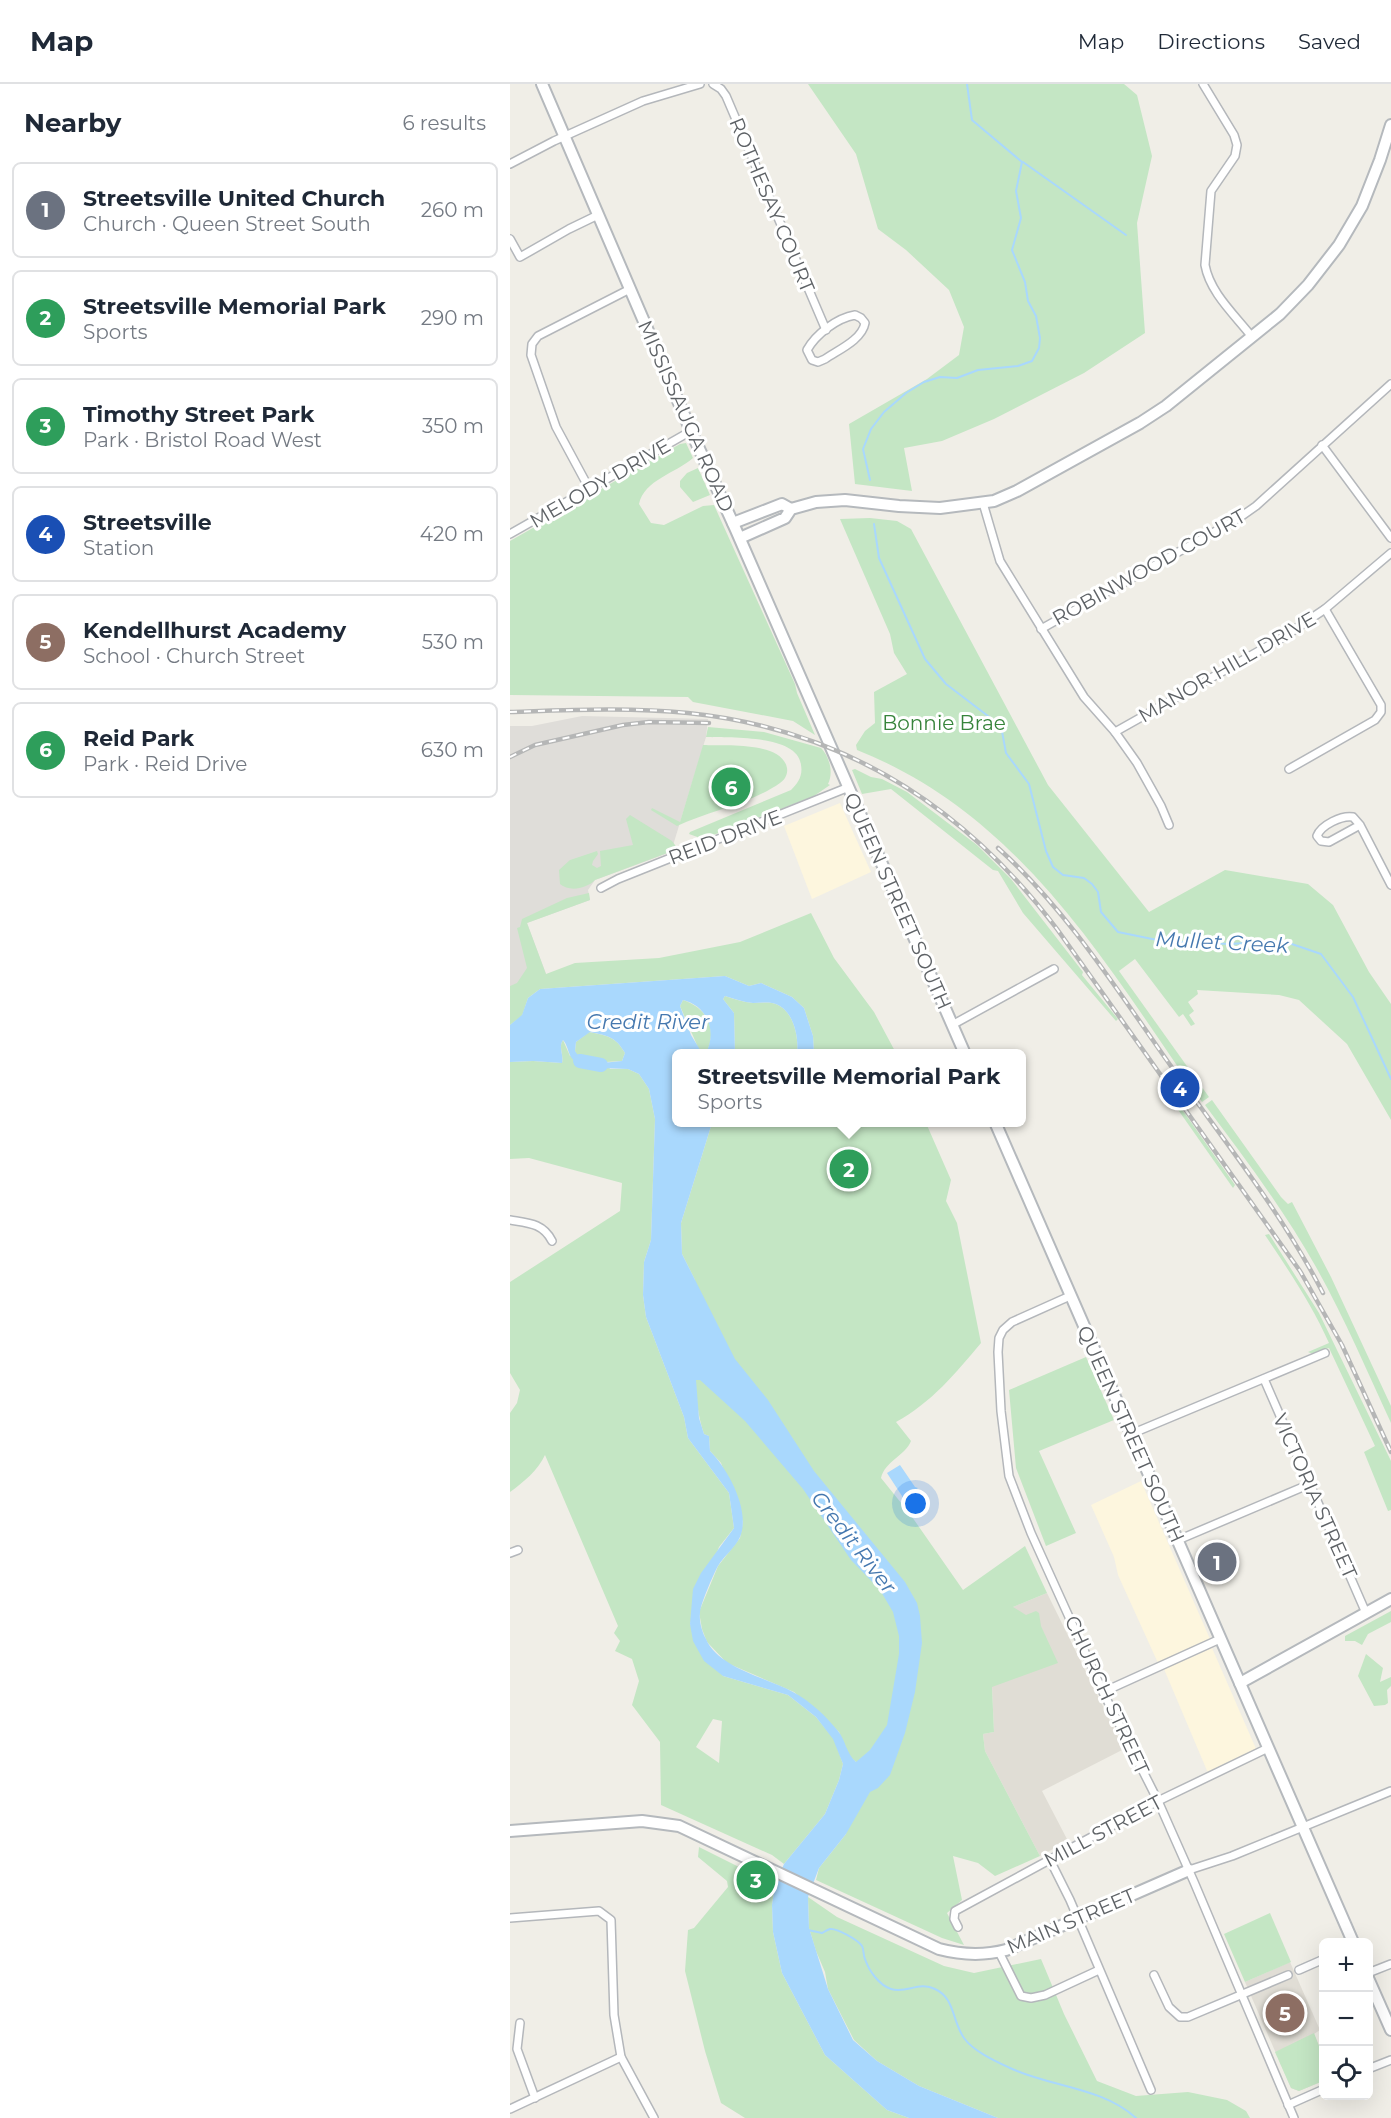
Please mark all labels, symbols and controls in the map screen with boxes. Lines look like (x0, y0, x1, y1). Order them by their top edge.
text: Map (30, 24, 93, 58)
text: Map (1078, 29, 1124, 54)
text: Directions (1157, 29, 1265, 54)
text: Saved (1298, 29, 1361, 54)
text: Nearby (24, 107, 121, 139)
text: 6 results (402, 111, 486, 135)
street label: ROTHESAY COURT (724, 114, 820, 297)
text: Streetsville United Church (83, 185, 385, 212)
text: 1 (42, 198, 49, 222)
text: 260 m (421, 198, 484, 222)
text: Church · Queen Street South (83, 212, 371, 236)
text: Streetsville Memorial Park (83, 293, 386, 320)
text: 2 (40, 306, 51, 330)
text: 290 m (421, 306, 484, 330)
street label: MISSISSAUGA ROAD (633, 316, 739, 516)
text: Sports (83, 320, 148, 344)
text: Timothy Street Park (83, 401, 314, 428)
text: 3 (40, 414, 51, 438)
text: 350 m (422, 414, 484, 438)
text: Park · Bristol Road West (83, 428, 322, 452)
street label: MELODY DRIVE (525, 433, 675, 533)
street label: ROBINWOOD COURT (1048, 504, 1250, 630)
text: Streetsville (83, 509, 212, 536)
text: 4 (39, 522, 52, 546)
text: 420 m (420, 522, 484, 546)
text: Station (83, 536, 154, 560)
street label: MANOR HILL DRIVE (1134, 606, 1320, 728)
text: Kendellhurst Academy (83, 617, 346, 644)
text: 5 (40, 630, 51, 654)
text: 530 m (422, 630, 484, 654)
text: School · Church Street (83, 644, 305, 668)
park label: Bonnie Brae (882, 711, 1006, 735)
text: Reid Park (83, 725, 194, 752)
text: 6 (39, 738, 52, 762)
text: 630 m (421, 738, 484, 762)
text: Park · Reid Drive (83, 752, 247, 776)
pin: 6 (712, 764, 750, 810)
street label: QUEEN STREET SOUTH (839, 789, 957, 1013)
street label: REID DRIVE (665, 804, 785, 870)
water label: Mullet Creek (1155, 926, 1291, 958)
water label: Credit River (587, 1009, 710, 1034)
popup (672, 1049, 1026, 1127)
text: Streetsville Memorial Park (698, 1063, 1000, 1090)
pin: 4 (1160, 1066, 1200, 1110)
text: Sports (698, 1090, 762, 1114)
pin: 2 (830, 1146, 868, 1192)
street label: QUEEN STREET SOUTH (1072, 1322, 1190, 1546)
street label: VICTORIA STREET (1268, 1410, 1362, 1583)
water label: Credit River (806, 1486, 902, 1599)
your location (901, 1489, 930, 1518)
pin: 1 (1198, 1540, 1236, 1584)
street label: CHURCH STREET (1060, 1612, 1155, 1779)
street label: MILL STREET (1040, 1790, 1167, 1872)
pin: 3 (736, 1858, 776, 1902)
street label: MAIN STREET (1003, 1883, 1139, 1959)
map controls (1319, 1938, 1373, 2100)
button: + (1319, 1938, 1373, 1992)
pin: 5 (1266, 1990, 1304, 2036)
button: − (1319, 1992, 1373, 2046)
button: locate (1319, 2046, 1373, 2100)

